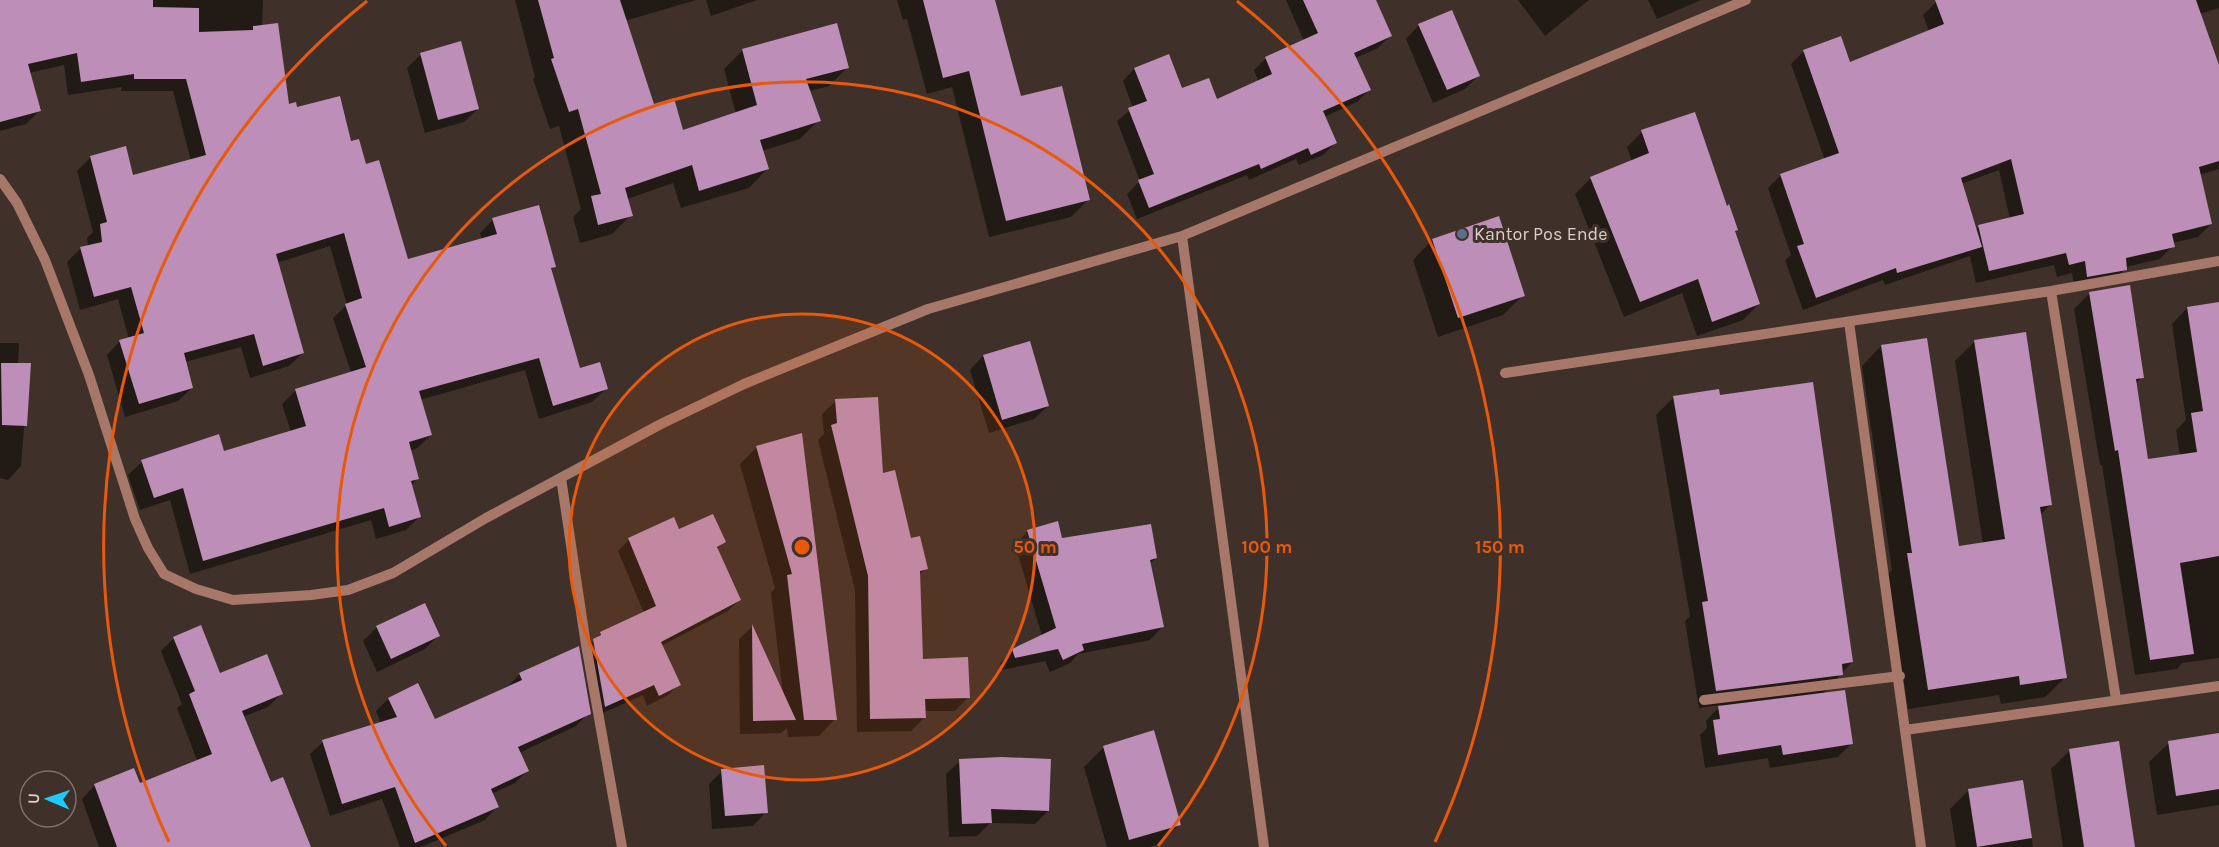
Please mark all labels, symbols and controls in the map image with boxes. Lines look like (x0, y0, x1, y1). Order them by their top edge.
place label: Kantor Pos Ende (1474, 223, 1608, 245)
marker: Kantor Pos Ende (1455, 227, 1469, 241)
text: 50 m (1013, 536, 1057, 558)
text: 100 m (1242, 536, 1292, 558)
text: 150 m (1475, 536, 1525, 558)
centre of rings (792, 537, 812, 557)
north arrow (18, 769, 78, 829)
text: U (24, 793, 43, 804)

